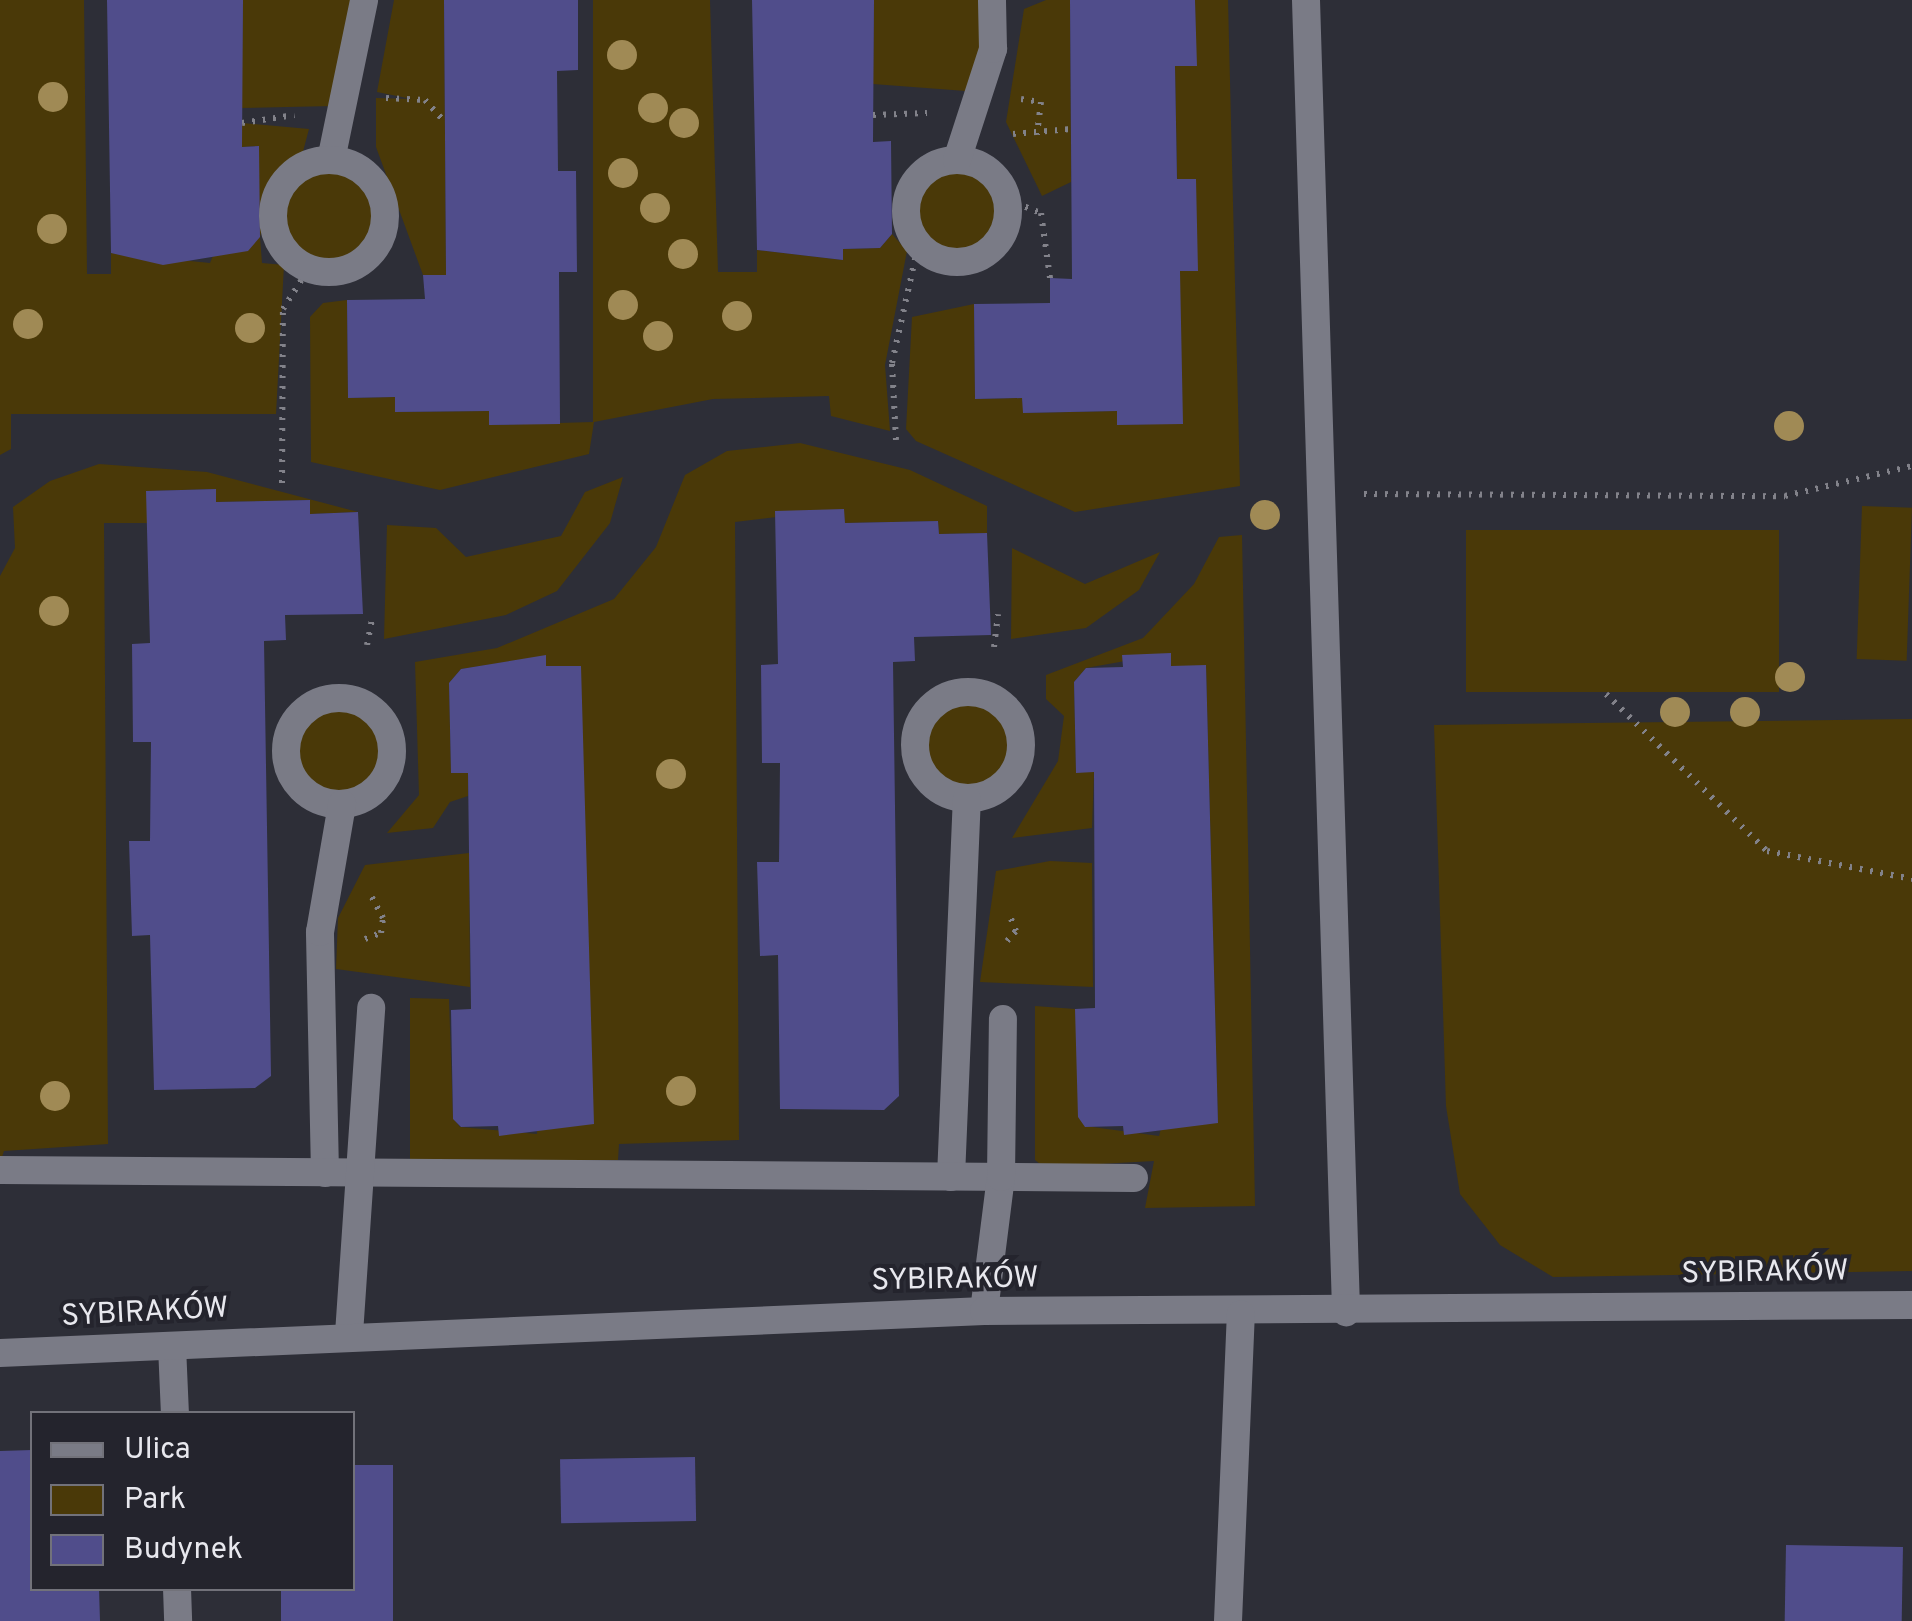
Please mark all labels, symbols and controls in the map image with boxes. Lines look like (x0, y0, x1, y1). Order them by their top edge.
street label: SYBIRAKÓW (1681, 1255, 1849, 1293)
street label: SYBIRAKÓW (871, 1262, 1039, 1300)
street label: SYBIRAKÓW (61, 1292, 229, 1336)
legend (30, 1411, 355, 1591)
text: Ulica (124, 1432, 191, 1469)
text: Park (124, 1482, 186, 1519)
text: Budynek (124, 1532, 243, 1569)

